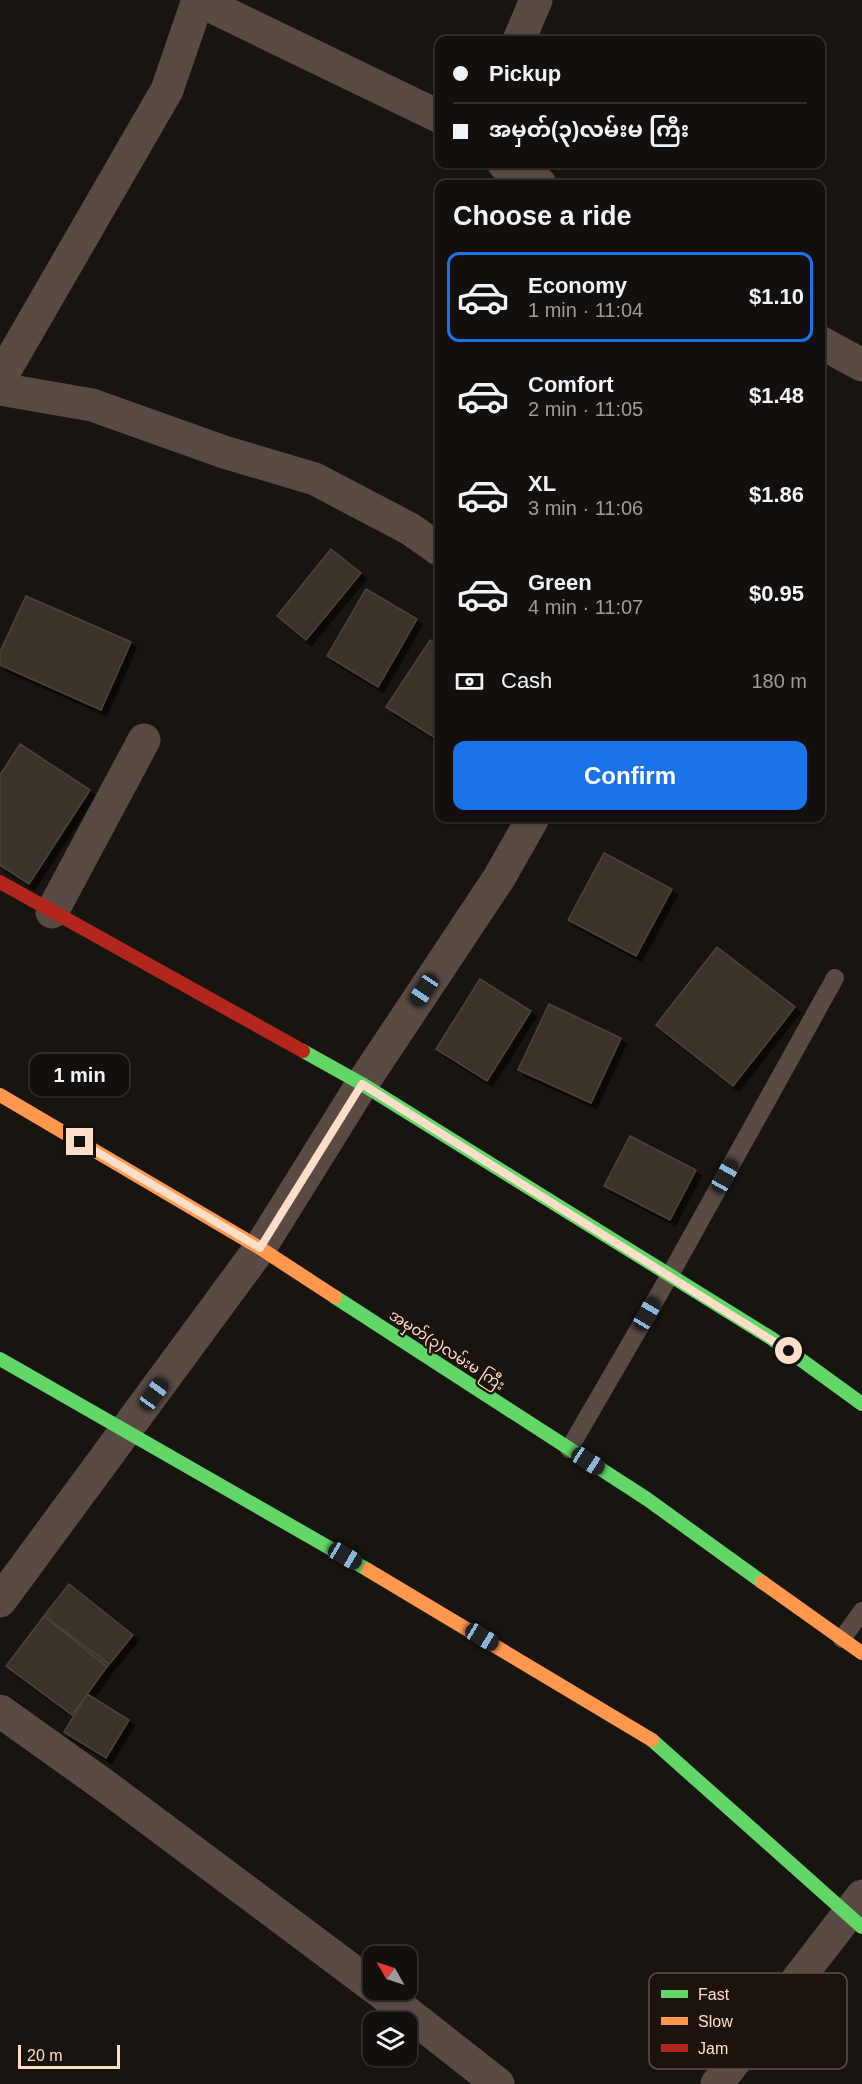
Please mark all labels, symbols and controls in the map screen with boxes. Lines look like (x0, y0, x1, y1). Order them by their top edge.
text: Pickup (489, 61, 561, 86)
text: အမှတ်(၃)လမ်းမ ကြီး (489, 117, 689, 142)
text: Choose a ride (453, 201, 632, 231)
icon: car (456, 270, 510, 324)
text: Economy (528, 273, 627, 298)
text: $1.10 (749, 284, 804, 309)
text: 1 min · 11:04 (528, 299, 643, 321)
icon: car (456, 369, 510, 423)
text: Comfort (528, 372, 614, 397)
text: $1.48 (749, 383, 804, 408)
text: 2 min · 11:05 (528, 398, 643, 420)
icon: car (456, 468, 510, 522)
text: XL (528, 471, 556, 496)
text: $1.86 (749, 482, 804, 507)
text: 3 min · 11:06 (528, 497, 643, 519)
icon: car (456, 567, 510, 621)
text: Green (528, 570, 592, 595)
text: $0.95 (749, 581, 804, 606)
text: 4 min · 11:07 (528, 596, 643, 618)
icon: cash (453, 665, 486, 698)
text: Cash (501, 668, 552, 693)
text: 180 m (751, 670, 807, 692)
button: Confirm (453, 741, 807, 810)
car (406, 970, 442, 1010)
callout: 1 min (31, 1055, 130, 1097)
text: 1 min (53, 1064, 106, 1086)
route end (66, 1128, 93, 1155)
car (708, 1156, 742, 1196)
car (630, 1294, 664, 1334)
street label: အမှတ်(၃)လမ်းမ ကြီး (384, 1305, 509, 1397)
route start (775, 1337, 802, 1364)
car (136, 1374, 172, 1414)
car (568, 1444, 608, 1478)
car (325, 1539, 365, 1573)
car (462, 1620, 502, 1654)
north arrow (363, 1946, 417, 2000)
map controls (363, 1946, 417, 2066)
legend (649, 1973, 847, 2069)
text: Fast (698, 1986, 730, 2003)
button: layers (363, 2012, 417, 2066)
text: Slow (698, 2013, 733, 2030)
text: Jam (698, 2040, 728, 2057)
scale bar (18, 2042, 120, 2070)
text: 20 m (27, 2047, 63, 2064)

